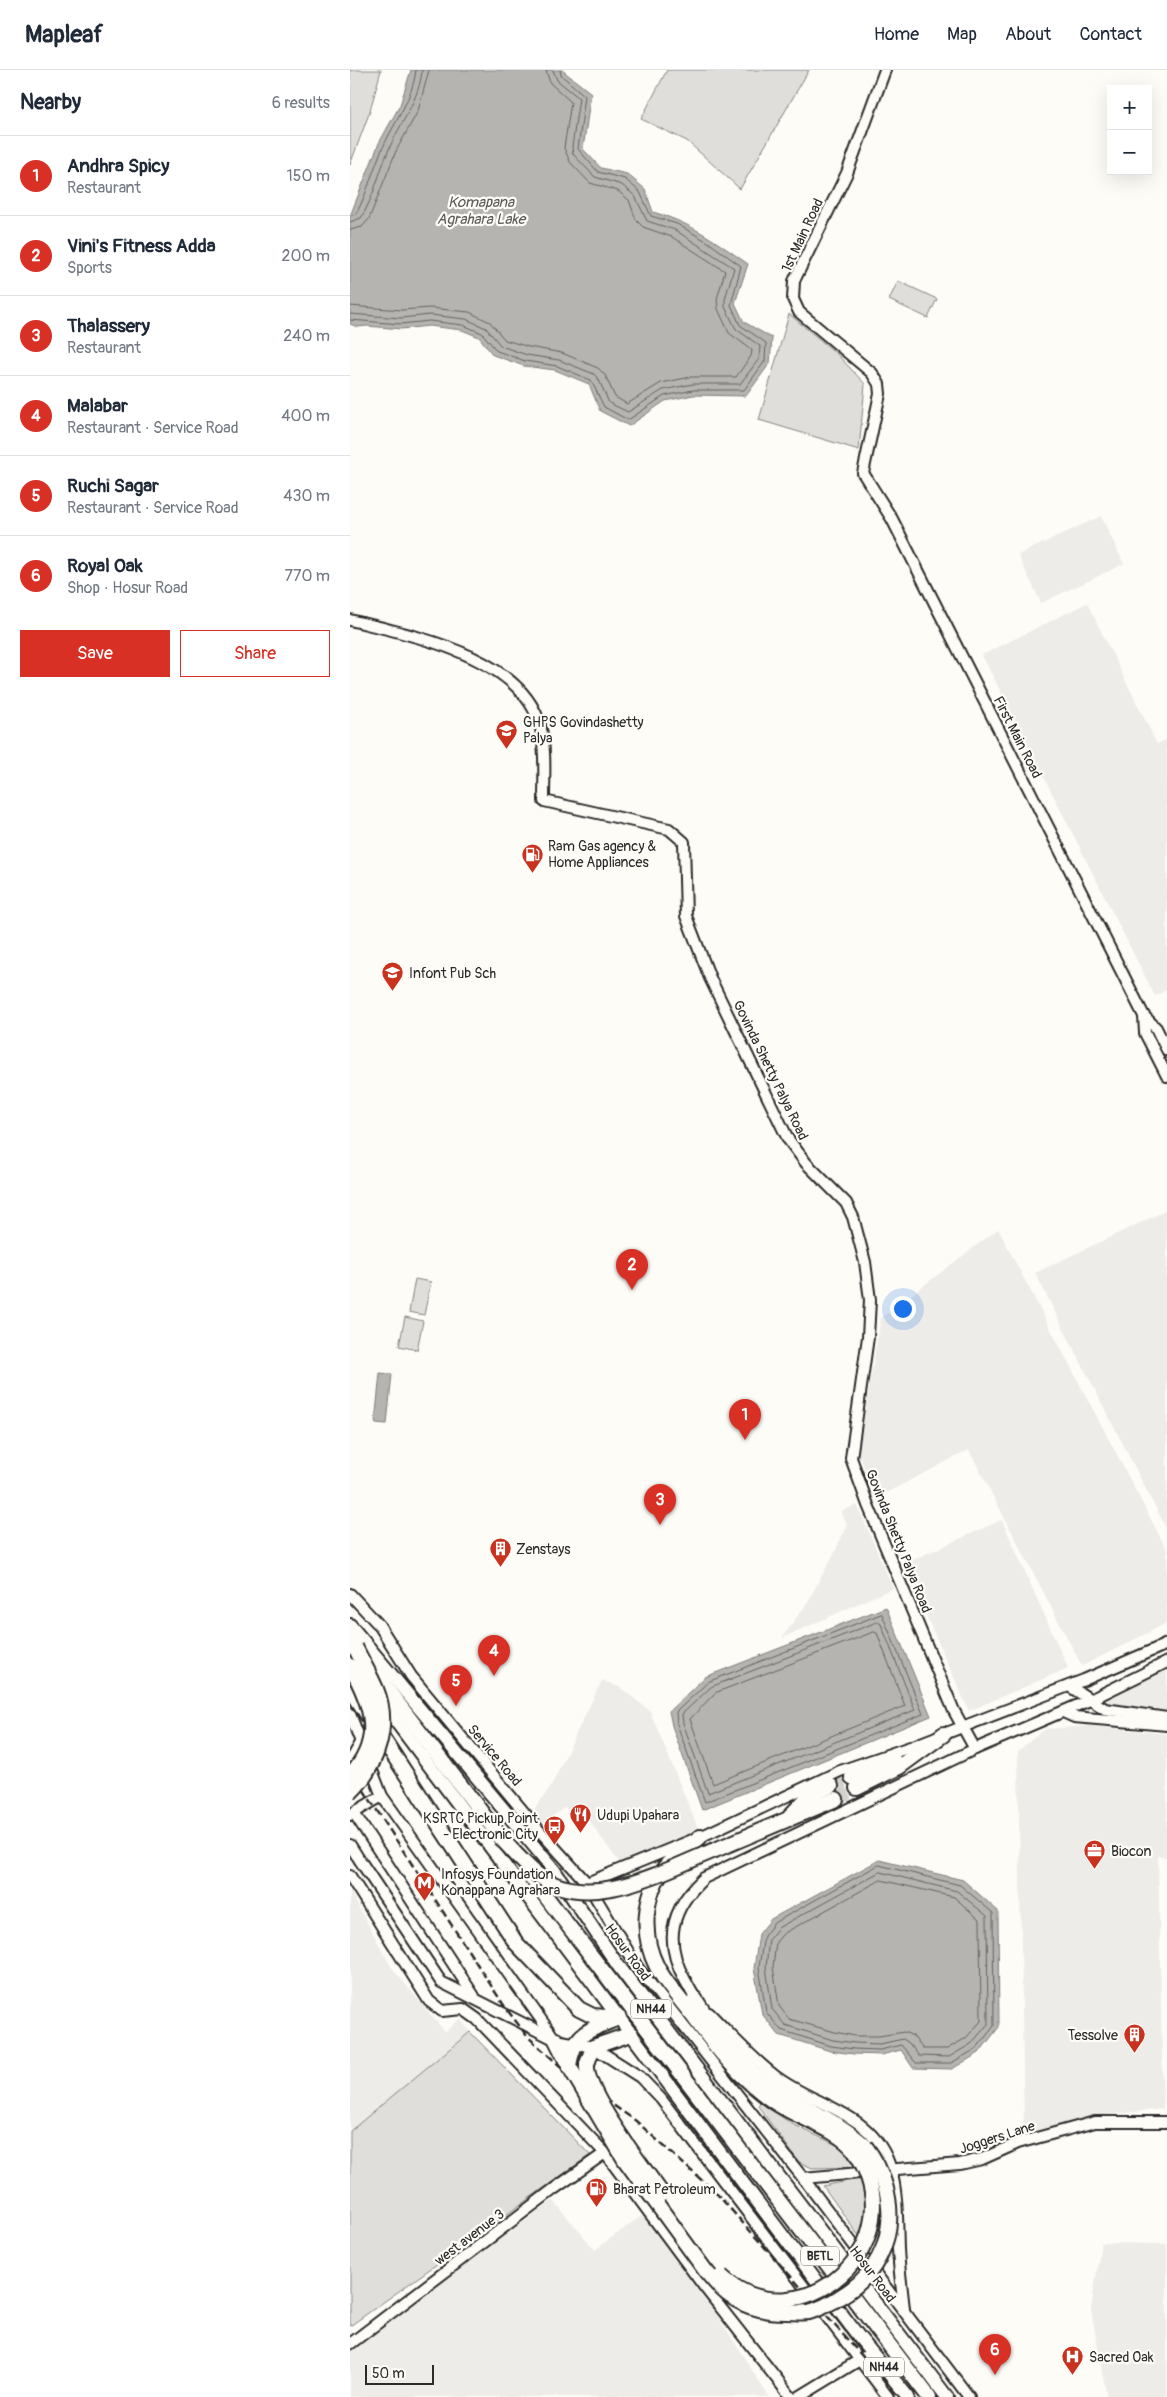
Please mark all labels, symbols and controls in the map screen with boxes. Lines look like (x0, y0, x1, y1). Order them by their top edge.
text: Mapleaf (25, 20, 103, 49)
text: Home (874, 23, 919, 46)
text: Map (947, 23, 977, 46)
text: About (1005, 23, 1051, 46)
text: Contact (1079, 23, 1142, 46)
map controls (1107, 85, 1152, 175)
button: + (1107, 85, 1152, 130)
text: Nearby (20, 89, 81, 116)
text: 6 results (272, 93, 330, 113)
button: − (1107, 130, 1152, 175)
text: Andhra Spicy (67, 154, 169, 178)
text: 1 (33, 166, 39, 186)
text: 150 m (286, 166, 330, 186)
text: Restaurant (67, 178, 141, 198)
water label: Komapana Agrahara Lake (437, 193, 527, 229)
street label: 1st Main Road (778, 196, 827, 275)
text: Vini's Fitness Adda (67, 234, 216, 258)
text: 2 (32, 246, 40, 266)
text: 200 m (282, 246, 330, 266)
text: Sports (67, 258, 112, 278)
text: Thalassery (67, 314, 150, 338)
text: 3 (32, 326, 40, 346)
text: 240 m (283, 326, 330, 346)
text: Restaurant (67, 338, 141, 358)
text: Malabar (67, 394, 128, 418)
text: 4 (31, 406, 41, 426)
text: 400 m (281, 406, 330, 426)
text: Restaurant · Service Road (67, 418, 239, 438)
text: Ruchi Sagar (67, 474, 159, 498)
text: 5 (32, 486, 40, 506)
text: 430 m (283, 486, 330, 506)
text: Restaurant · Service Road (67, 498, 239, 518)
text: Royal Oak (67, 554, 143, 578)
text: 6 (31, 566, 41, 586)
text: 770 m (284, 566, 330, 586)
text: Shop · Hosur Road (67, 578, 188, 598)
button: Save (20, 630, 170, 677)
button: Share (180, 630, 330, 677)
street label: First Main Road (990, 693, 1046, 781)
place label: GHPS Govindashetty Palya (523, 714, 644, 747)
school or university icon: GHPS Govindashetty Palya (495, 718, 519, 749)
place label: Ram Gas agency & Home Appliances (548, 838, 656, 871)
fuel station icon: Ram Gas agency & Home Appliances (520, 842, 544, 873)
school or university icon: Infont Pub Sch (381, 961, 405, 992)
place label: Infont Pub Sch (409, 965, 496, 982)
street label: Govinda Shetty Palya Road (729, 998, 812, 1143)
pin: 2 (616, 1249, 648, 1290)
your location (890, 1296, 916, 1322)
pin: 1 (729, 1399, 761, 1440)
street label: Govinda Shetty Palya Road (862, 1467, 935, 1616)
pin: 3 (644, 1484, 676, 1525)
building icon: Zenstays (488, 1537, 512, 1568)
place label: Zenstays (516, 1541, 571, 1558)
pin: 4 (478, 1635, 510, 1676)
pin: 5 (440, 1665, 472, 1706)
street label: Service Road (464, 1721, 525, 1790)
restaurant icon: Udupi Upahara (569, 1803, 593, 1834)
place label: Udupi Upahara (597, 1807, 679, 1824)
place label: KSRTC Pickup Point - Electronic City (423, 1810, 538, 1843)
bus stop icon: KSRTC Pickup Point - Electronic City (542, 1814, 566, 1845)
office icon: Biocon (1083, 1839, 1107, 1870)
place label: Biocon (1111, 1843, 1151, 1860)
place label: Infosys Foundation Konappana Agrahara (441, 1866, 560, 1899)
metro station icon: Infosys Foundation Konappana Agrahara (413, 1870, 437, 1901)
street label: Hosur Road (601, 1920, 654, 1984)
road number: NH44 (631, 2000, 671, 2018)
building icon: Tessolve (1122, 2023, 1146, 2054)
place label: Tessolve (1068, 2027, 1118, 2044)
street label: Joggers Lane (957, 2117, 1037, 2158)
fuel station icon: Bharat Petroleum (585, 2177, 609, 2208)
place label: Bharat Petroleum (613, 2181, 716, 2198)
street label: west avenue 3 (431, 2205, 508, 2269)
street label: Hosur Road (846, 2243, 899, 2306)
road number: BETL (801, 2246, 839, 2266)
pin: 6 (979, 2334, 1011, 2375)
hospital icon: Sacred Oak (1061, 2345, 1085, 2376)
place label: Sacred Oak (1089, 2349, 1154, 2366)
road number: NH44 (864, 2358, 904, 2376)
scale bar (365, 2362, 434, 2385)
text: 50 m (372, 2365, 405, 2382)

